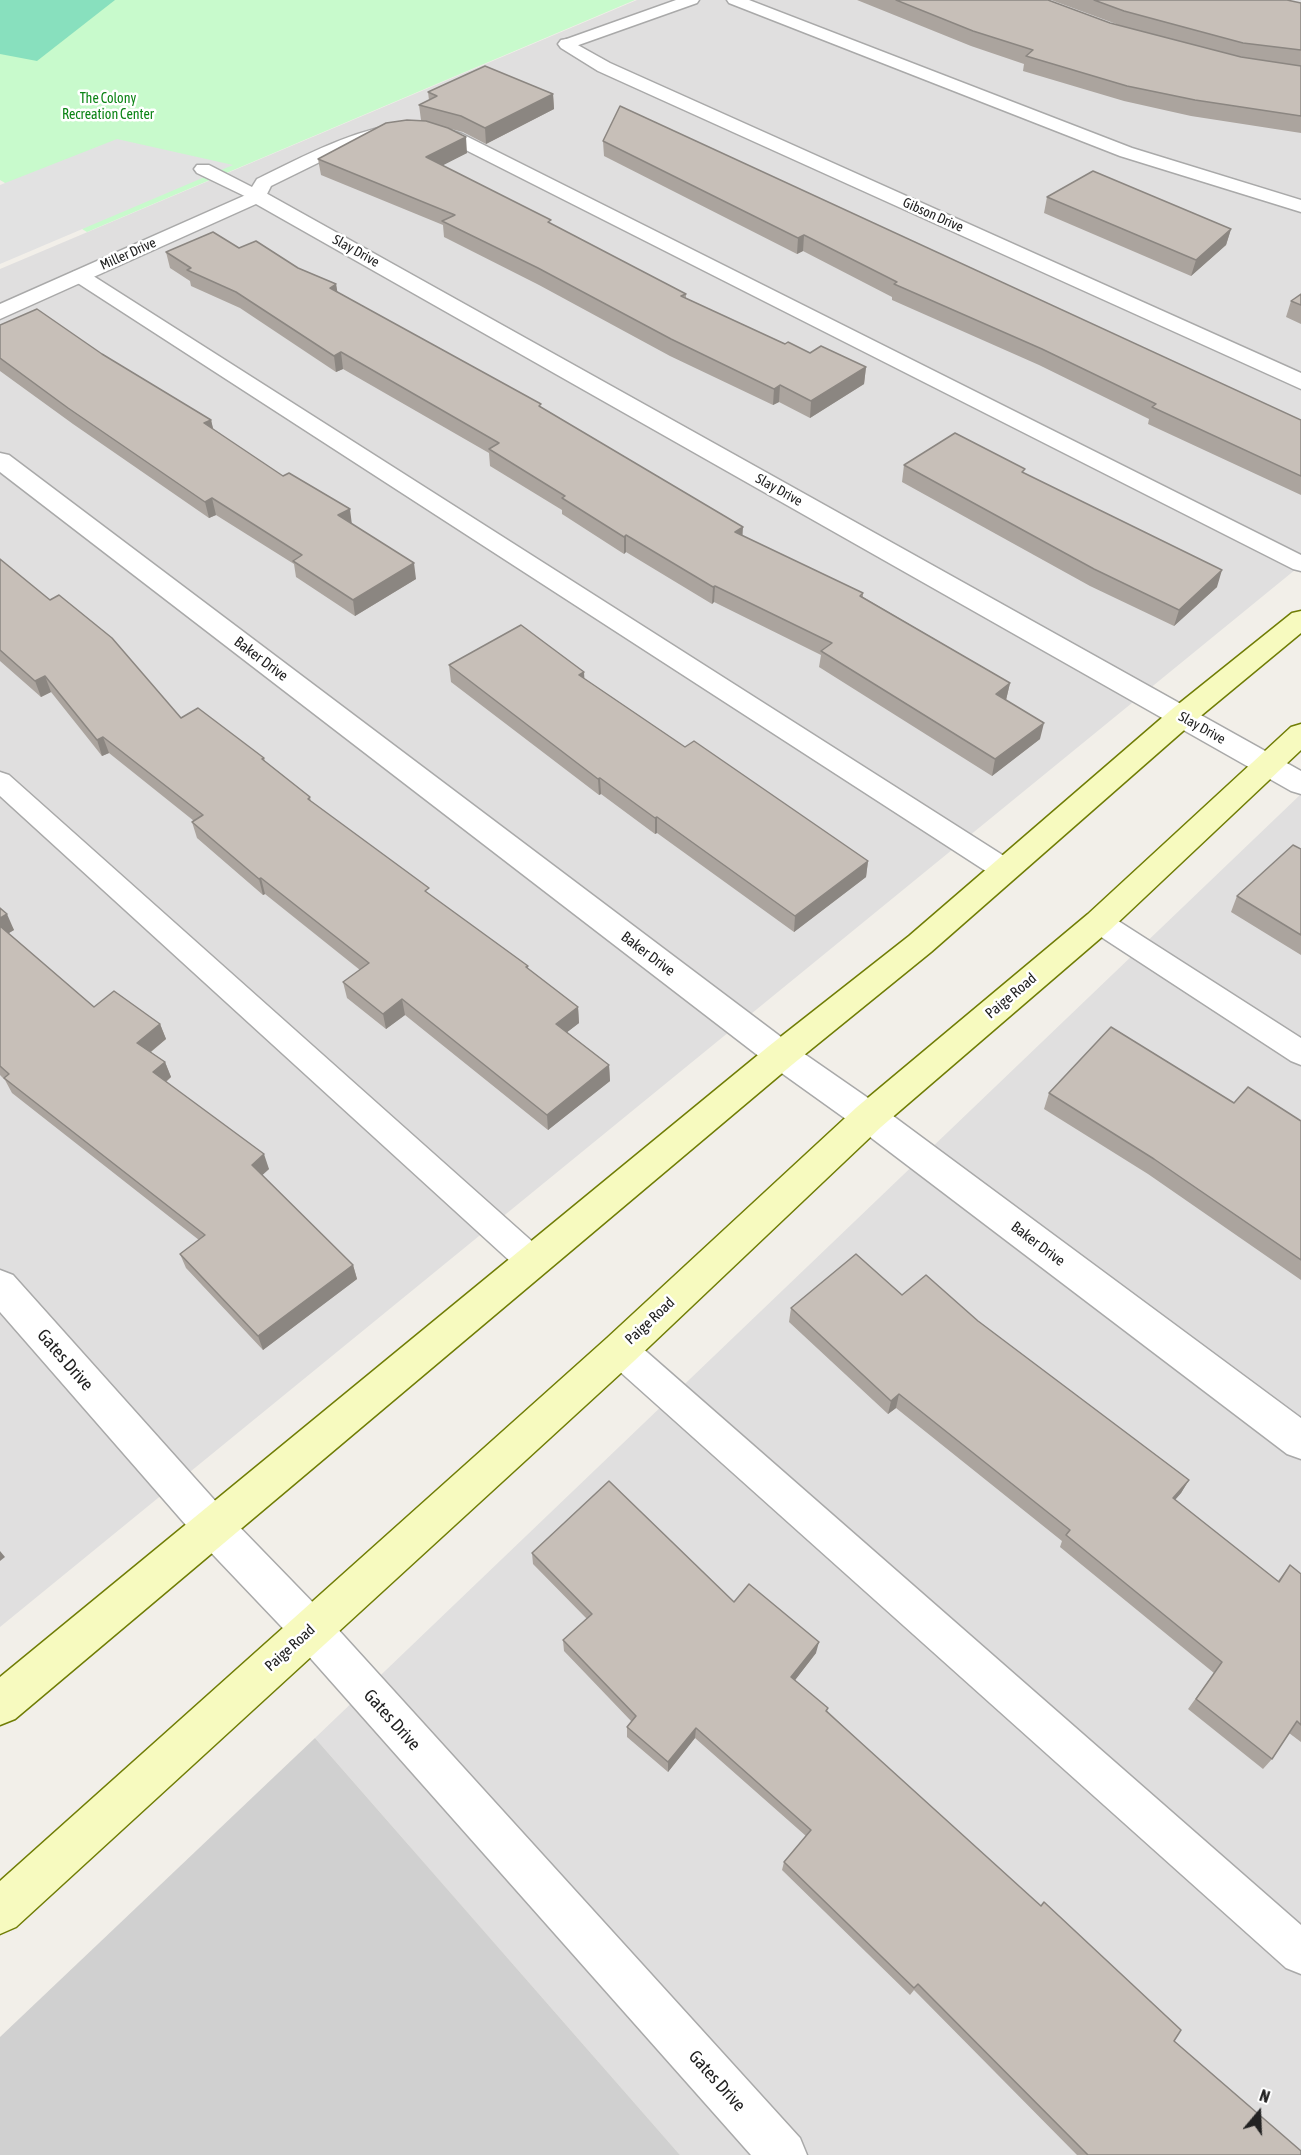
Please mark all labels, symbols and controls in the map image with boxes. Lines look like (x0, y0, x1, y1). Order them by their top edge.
park label: The Colony Recreation Center (62, 91, 154, 124)
street label: Gibson Drive (900, 194, 966, 236)
street label: Slay Drive (330, 231, 382, 271)
street label: Miller Drive (97, 234, 159, 274)
street label: Slay Drive (753, 470, 805, 510)
street label: Baker Drive (231, 633, 291, 685)
street label: Slay Drive (1176, 708, 1228, 748)
street label: Baker Drive (618, 928, 678, 980)
street label: Paige Road (982, 969, 1040, 1023)
street label: Baker Drive (1008, 1218, 1068, 1270)
street label: Paige Road (622, 1294, 678, 1348)
street label: Gates Drive (32, 1325, 98, 1395)
street label: Paige Road (261, 1621, 319, 1675)
street label: Gates Drive (359, 1685, 425, 1755)
street label: Gates Drive (684, 2046, 750, 2116)
north arrow (1229, 2083, 1289, 2143)
text: N (1257, 2086, 1272, 2106)

